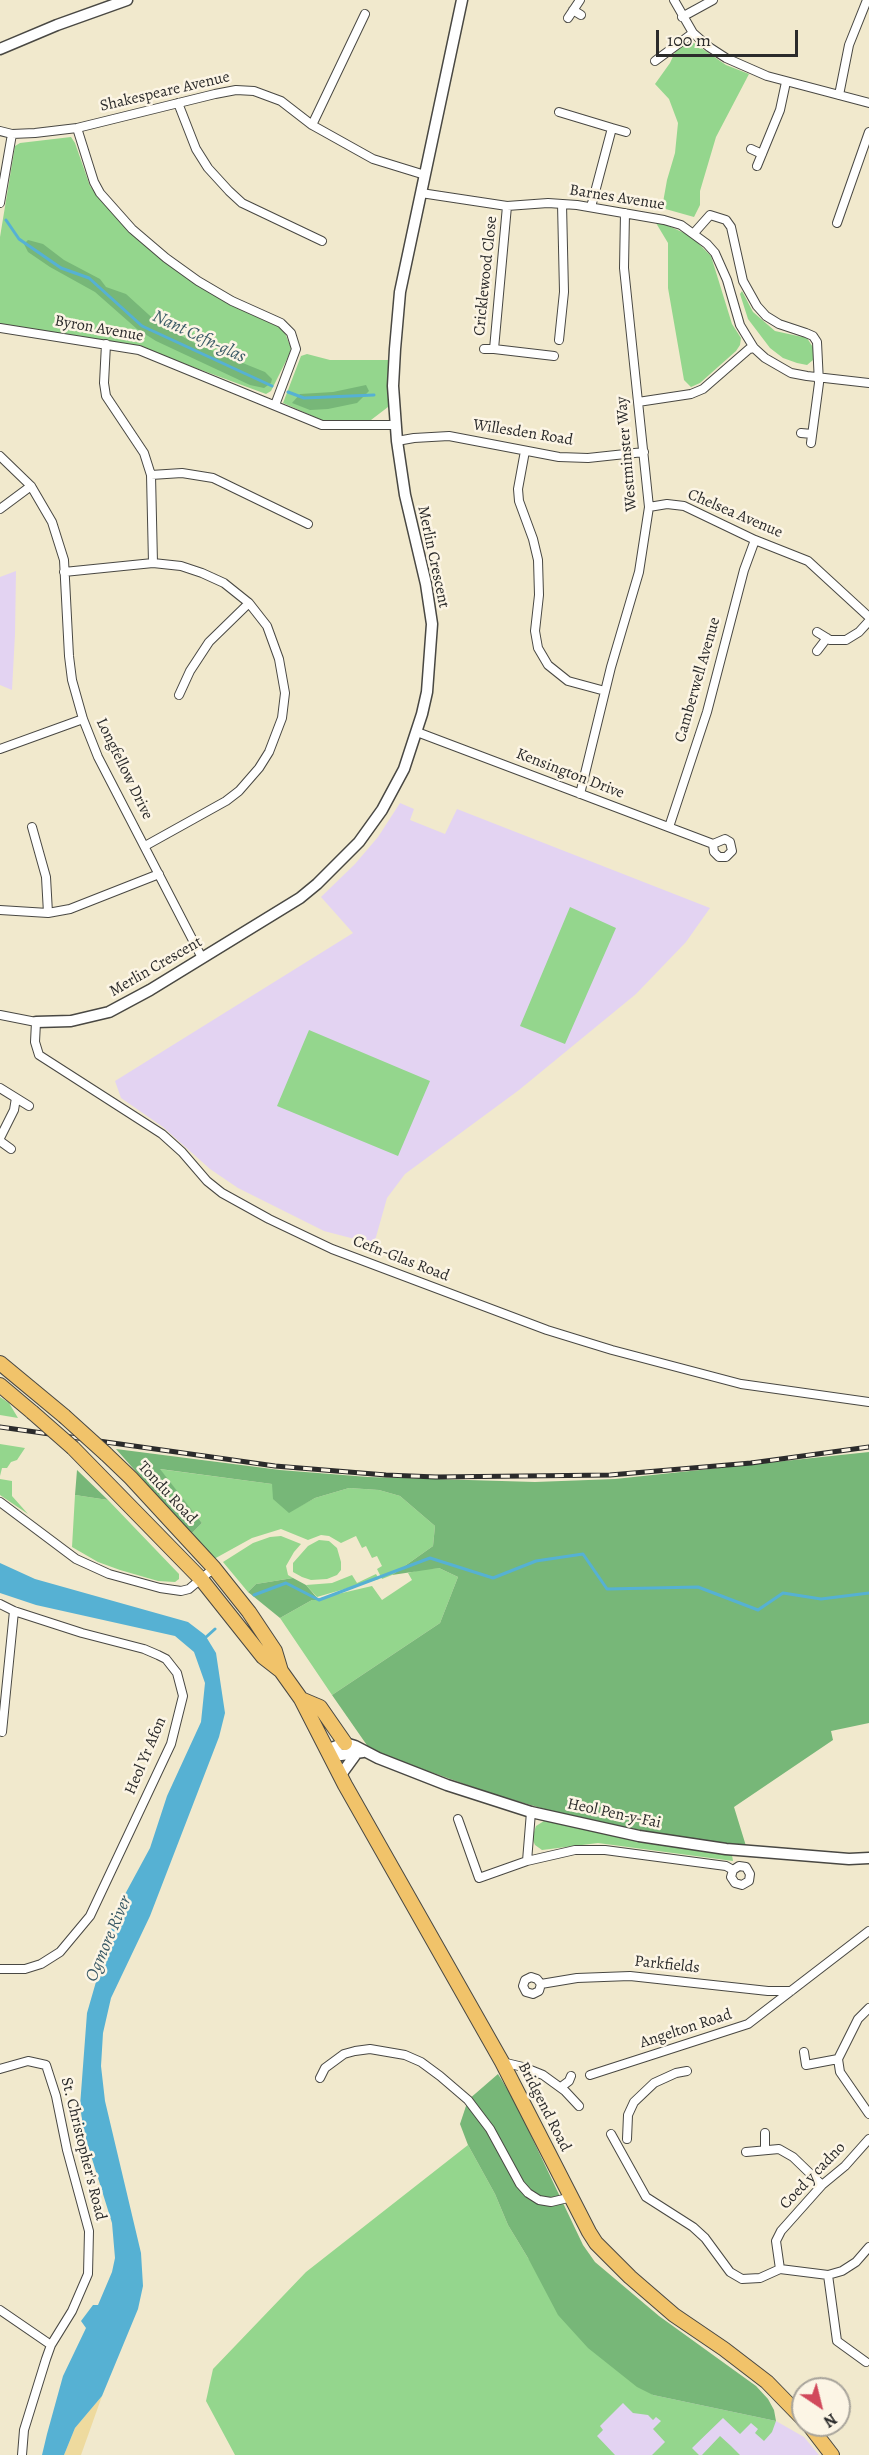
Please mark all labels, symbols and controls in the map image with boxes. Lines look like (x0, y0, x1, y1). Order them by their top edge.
scale bar (659, 18, 802, 56)
text: 100 m (667, 28, 711, 52)
street label: Shakespeare Avenue (98, 68, 232, 116)
street label: Barnes Avenue (568, 181, 666, 215)
street label: Cricklewood Close (470, 215, 502, 337)
water label: Nant Cefn-glas (149, 306, 249, 368)
street label: Byron Avenue (53, 312, 145, 346)
street label: Westminster Way (612, 396, 642, 512)
street label: Willesden Road (472, 416, 574, 450)
street label: Chelsea Avenue (685, 485, 785, 543)
street label: Merlin Crescent (413, 504, 453, 610)
street label: Camberwell Avenue (671, 615, 725, 745)
street label: Longfellow Drive (91, 715, 157, 823)
street label: Kensington Drive (513, 745, 627, 803)
street label: Merlin Crescent (106, 933, 206, 1001)
street label: Cefn-Glas Road (350, 1232, 452, 1286)
street label: Tondu Road (133, 1458, 201, 1528)
street label: Heol Yr Afon (121, 1714, 171, 1798)
street label: Heol Pen-y-Fai (565, 1795, 663, 1833)
water label: Ogmore River (81, 1893, 137, 1985)
street label: Parkfields (633, 1952, 701, 1978)
street label: Angelton Road (638, 2005, 734, 2053)
street label: Bridgend Road (513, 2059, 575, 2155)
street label: St. Christopher's Road (56, 2076, 110, 2222)
street label: Coed y cadno (776, 2138, 850, 2214)
north arrow (791, 2377, 851, 2437)
text: N (819, 2408, 841, 2432)

